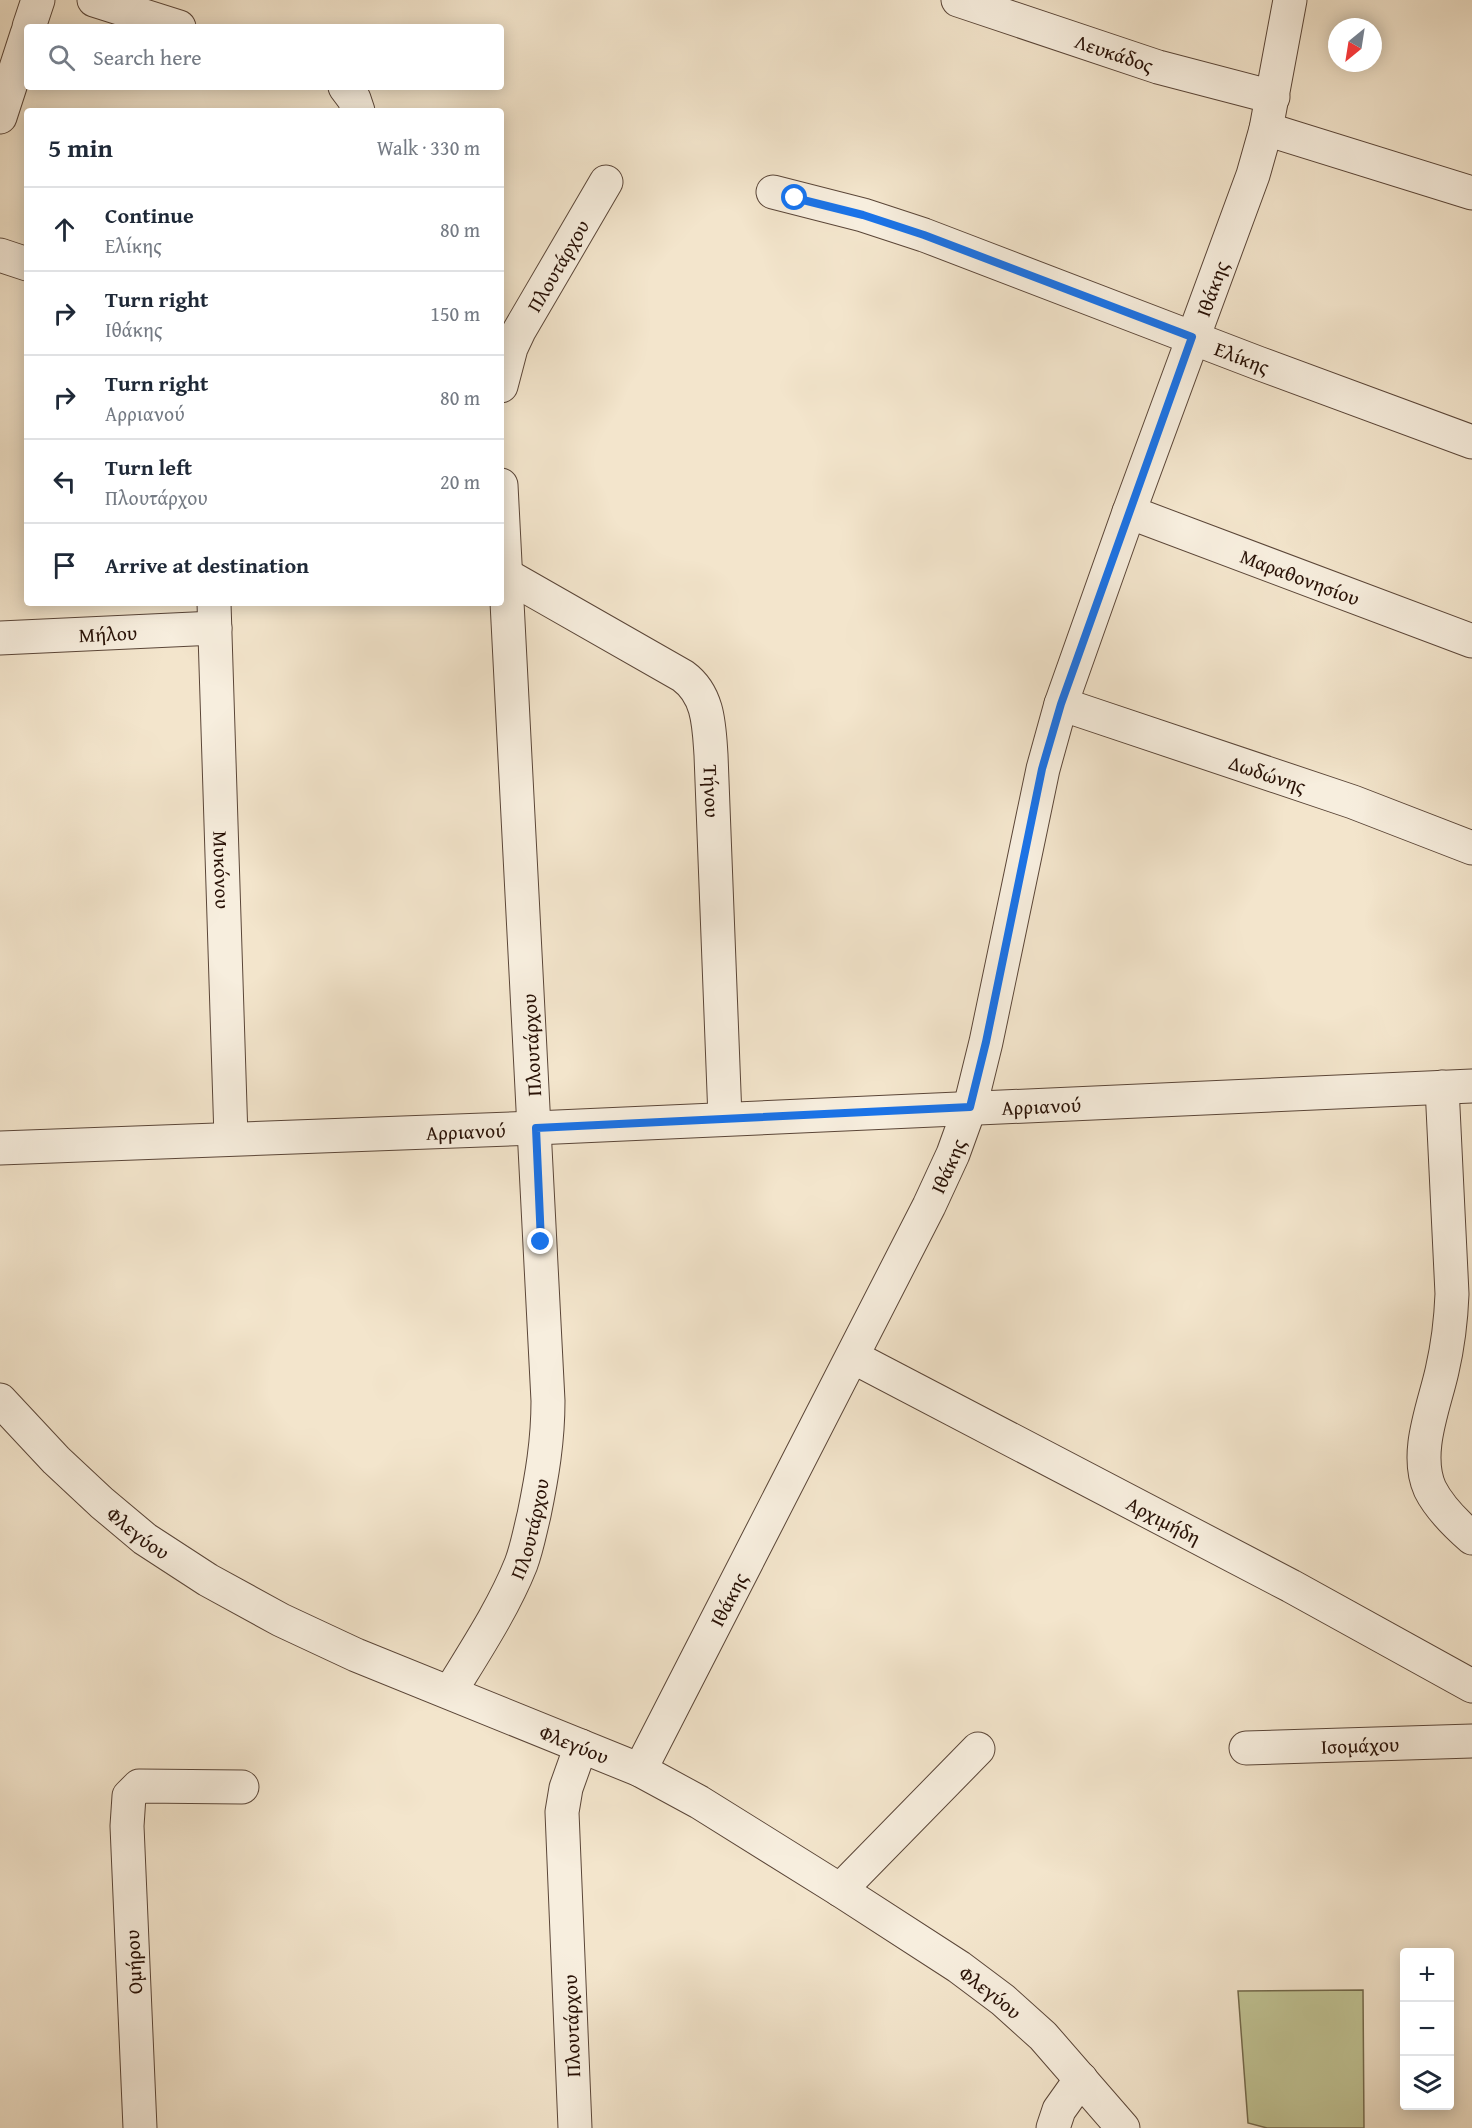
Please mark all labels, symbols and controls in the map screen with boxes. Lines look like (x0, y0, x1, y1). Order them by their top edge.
north arrow (1328, 18, 1382, 72)
search box (24, 24, 504, 90)
street label: Λευκάδος (1071, 26, 1158, 79)
icon: search (45, 41, 78, 74)
text: Search here (93, 41, 202, 73)
text: 5 min (48, 128, 113, 167)
text: Walk · 330 m (377, 133, 480, 162)
route start (781, 184, 807, 210)
text: Continue (105, 199, 194, 231)
icon: ahead (48, 213, 81, 246)
street label: Πλουτάρχου (519, 214, 596, 317)
text: 80 m (440, 215, 480, 244)
text: Ελίκης (105, 231, 162, 260)
street label: Ιθάκης (1188, 256, 1235, 321)
text: Turn right (105, 283, 208, 315)
icon: right (48, 297, 81, 330)
text: 150 m (430, 299, 480, 328)
text: Ιθάκης (105, 315, 162, 344)
street label: Ελίκης (1211, 333, 1274, 381)
text: Turn right (105, 367, 208, 399)
icon: right (48, 381, 81, 414)
text: 80 m (440, 383, 480, 412)
text: Αρριανού (105, 399, 185, 428)
text: Turn left (105, 451, 192, 483)
icon: left (48, 465, 81, 498)
text: 20 m (440, 467, 480, 496)
text: Πλουτάρχου (105, 483, 208, 512)
street label: Μαραθονησίου (1236, 541, 1364, 612)
icon: arrive (48, 549, 81, 582)
text: Arrive at destination (105, 549, 309, 581)
street label: Μήλου (78, 617, 138, 649)
street label: Δωδώνης (1225, 747, 1310, 800)
street label: Τήνου (697, 764, 728, 818)
street label: Μυκόνου (207, 830, 238, 909)
street label: Πλουτάρχου (514, 993, 548, 1097)
street label: Αρριανού (1001, 1089, 1082, 1122)
street label: Αρριανού (425, 1115, 506, 1147)
street label: Ιθάκης (922, 1134, 972, 1198)
route end (527, 1228, 553, 1254)
street label: Πλουτάρχου (502, 1476, 555, 1583)
street label: Αρχιμήδη (1122, 1488, 1206, 1551)
street label: Φλεγύου (101, 1499, 176, 1566)
street label: Ιθάκης (702, 1566, 754, 1631)
street label: Φλεγύου (535, 1716, 614, 1771)
street label: Ισομάχου (1320, 1729, 1400, 1760)
street label: Ομήρου (117, 1929, 149, 1995)
map controls (1400, 1948, 1454, 2110)
button: + (1400, 1948, 1454, 2002)
street label: Φλεγύου (953, 1958, 1029, 2025)
street label: Πλουτάρχου (555, 1974, 587, 2078)
button: − (1400, 2002, 1454, 2056)
button: layers (1400, 2056, 1454, 2110)

